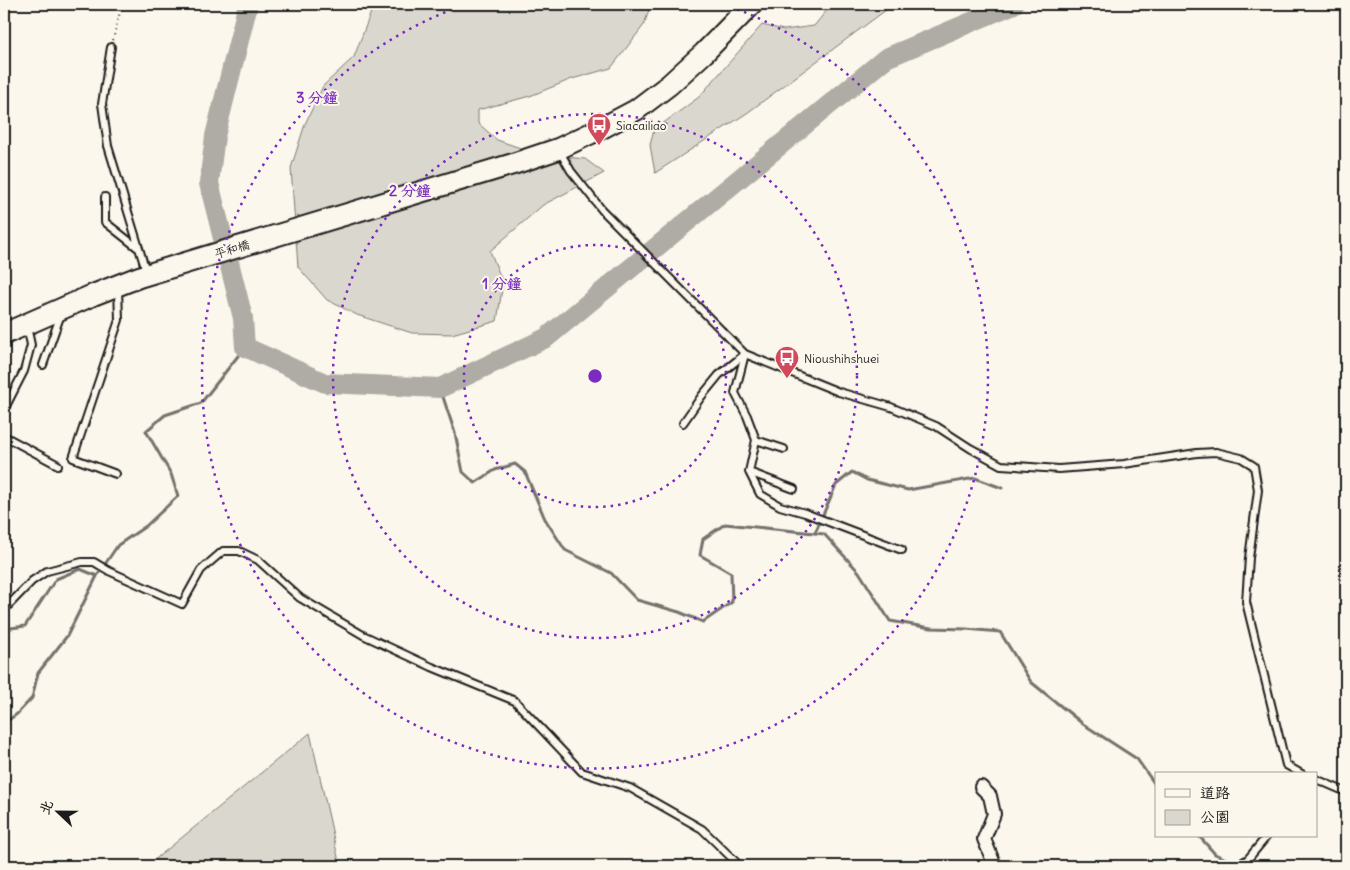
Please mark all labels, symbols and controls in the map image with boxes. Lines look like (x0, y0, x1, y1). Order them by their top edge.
text: 3 分鐘 (296, 88, 338, 107)
bus stop icon: Siacailiao (586, 112, 612, 146)
place label: Siacailiao (616, 118, 667, 133)
text: 2 分鐘 (389, 181, 431, 200)
street label: 平和橋 (213, 237, 251, 261)
text: 1 分鐘 (482, 274, 522, 293)
bus stop icon: Nioushihshuei (774, 345, 800, 379)
place label: Nioushihshuei (804, 351, 879, 366)
centre of rings (586, 367, 604, 385)
legend (1155, 772, 1318, 838)
text: 道路 (1200, 783, 1230, 802)
north arrow (32, 788, 82, 838)
text: 北 (35, 797, 57, 817)
text: 公園 (1200, 807, 1230, 826)

